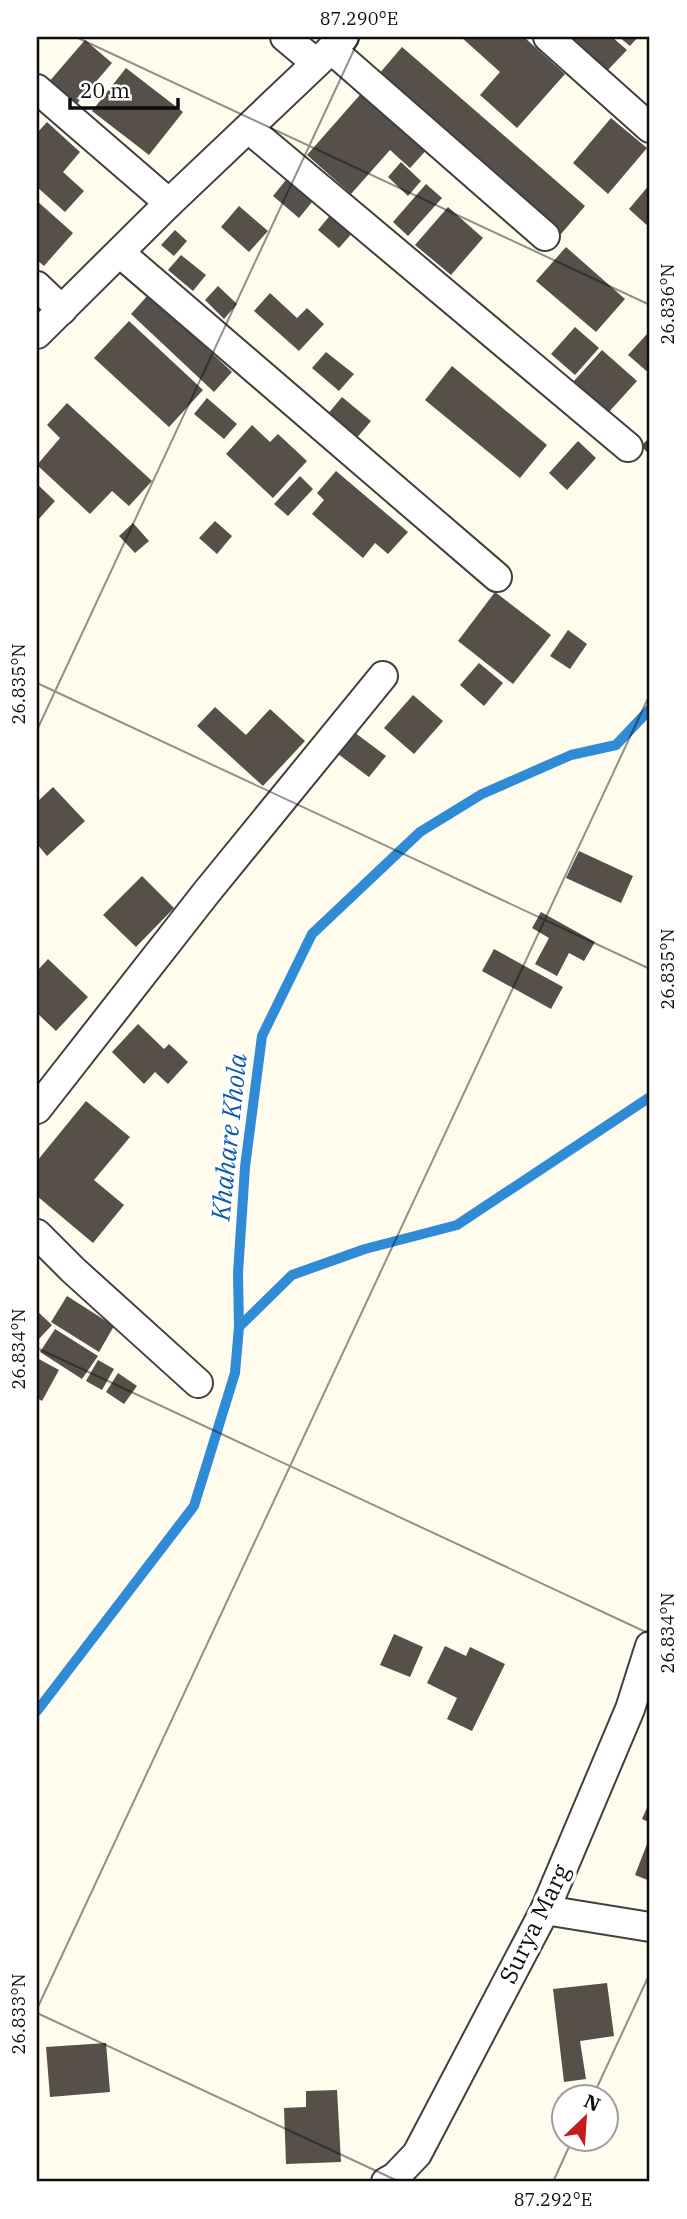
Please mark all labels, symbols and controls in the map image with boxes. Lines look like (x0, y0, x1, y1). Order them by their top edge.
text: 87.290°E (320, 7, 398, 30)
scale bar (70, 66, 178, 110)
text: 20 m (80, 76, 130, 104)
text: 26.836°N (656, 263, 679, 345)
text: 26.835°N (7, 643, 30, 725)
text: 26.835°N (656, 928, 679, 1010)
water label: Khahare Khola (202, 1051, 254, 1223)
text: 26.834°N (7, 1308, 30, 1390)
text: 26.834°N (656, 1592, 679, 1674)
street label: Surya Marg (491, 1858, 577, 1989)
text: 26.833°N (7, 1973, 30, 2055)
north arrow (550, 2082, 620, 2152)
text: N (580, 2089, 604, 2117)
text: 87.292°E (514, 2188, 592, 2211)

